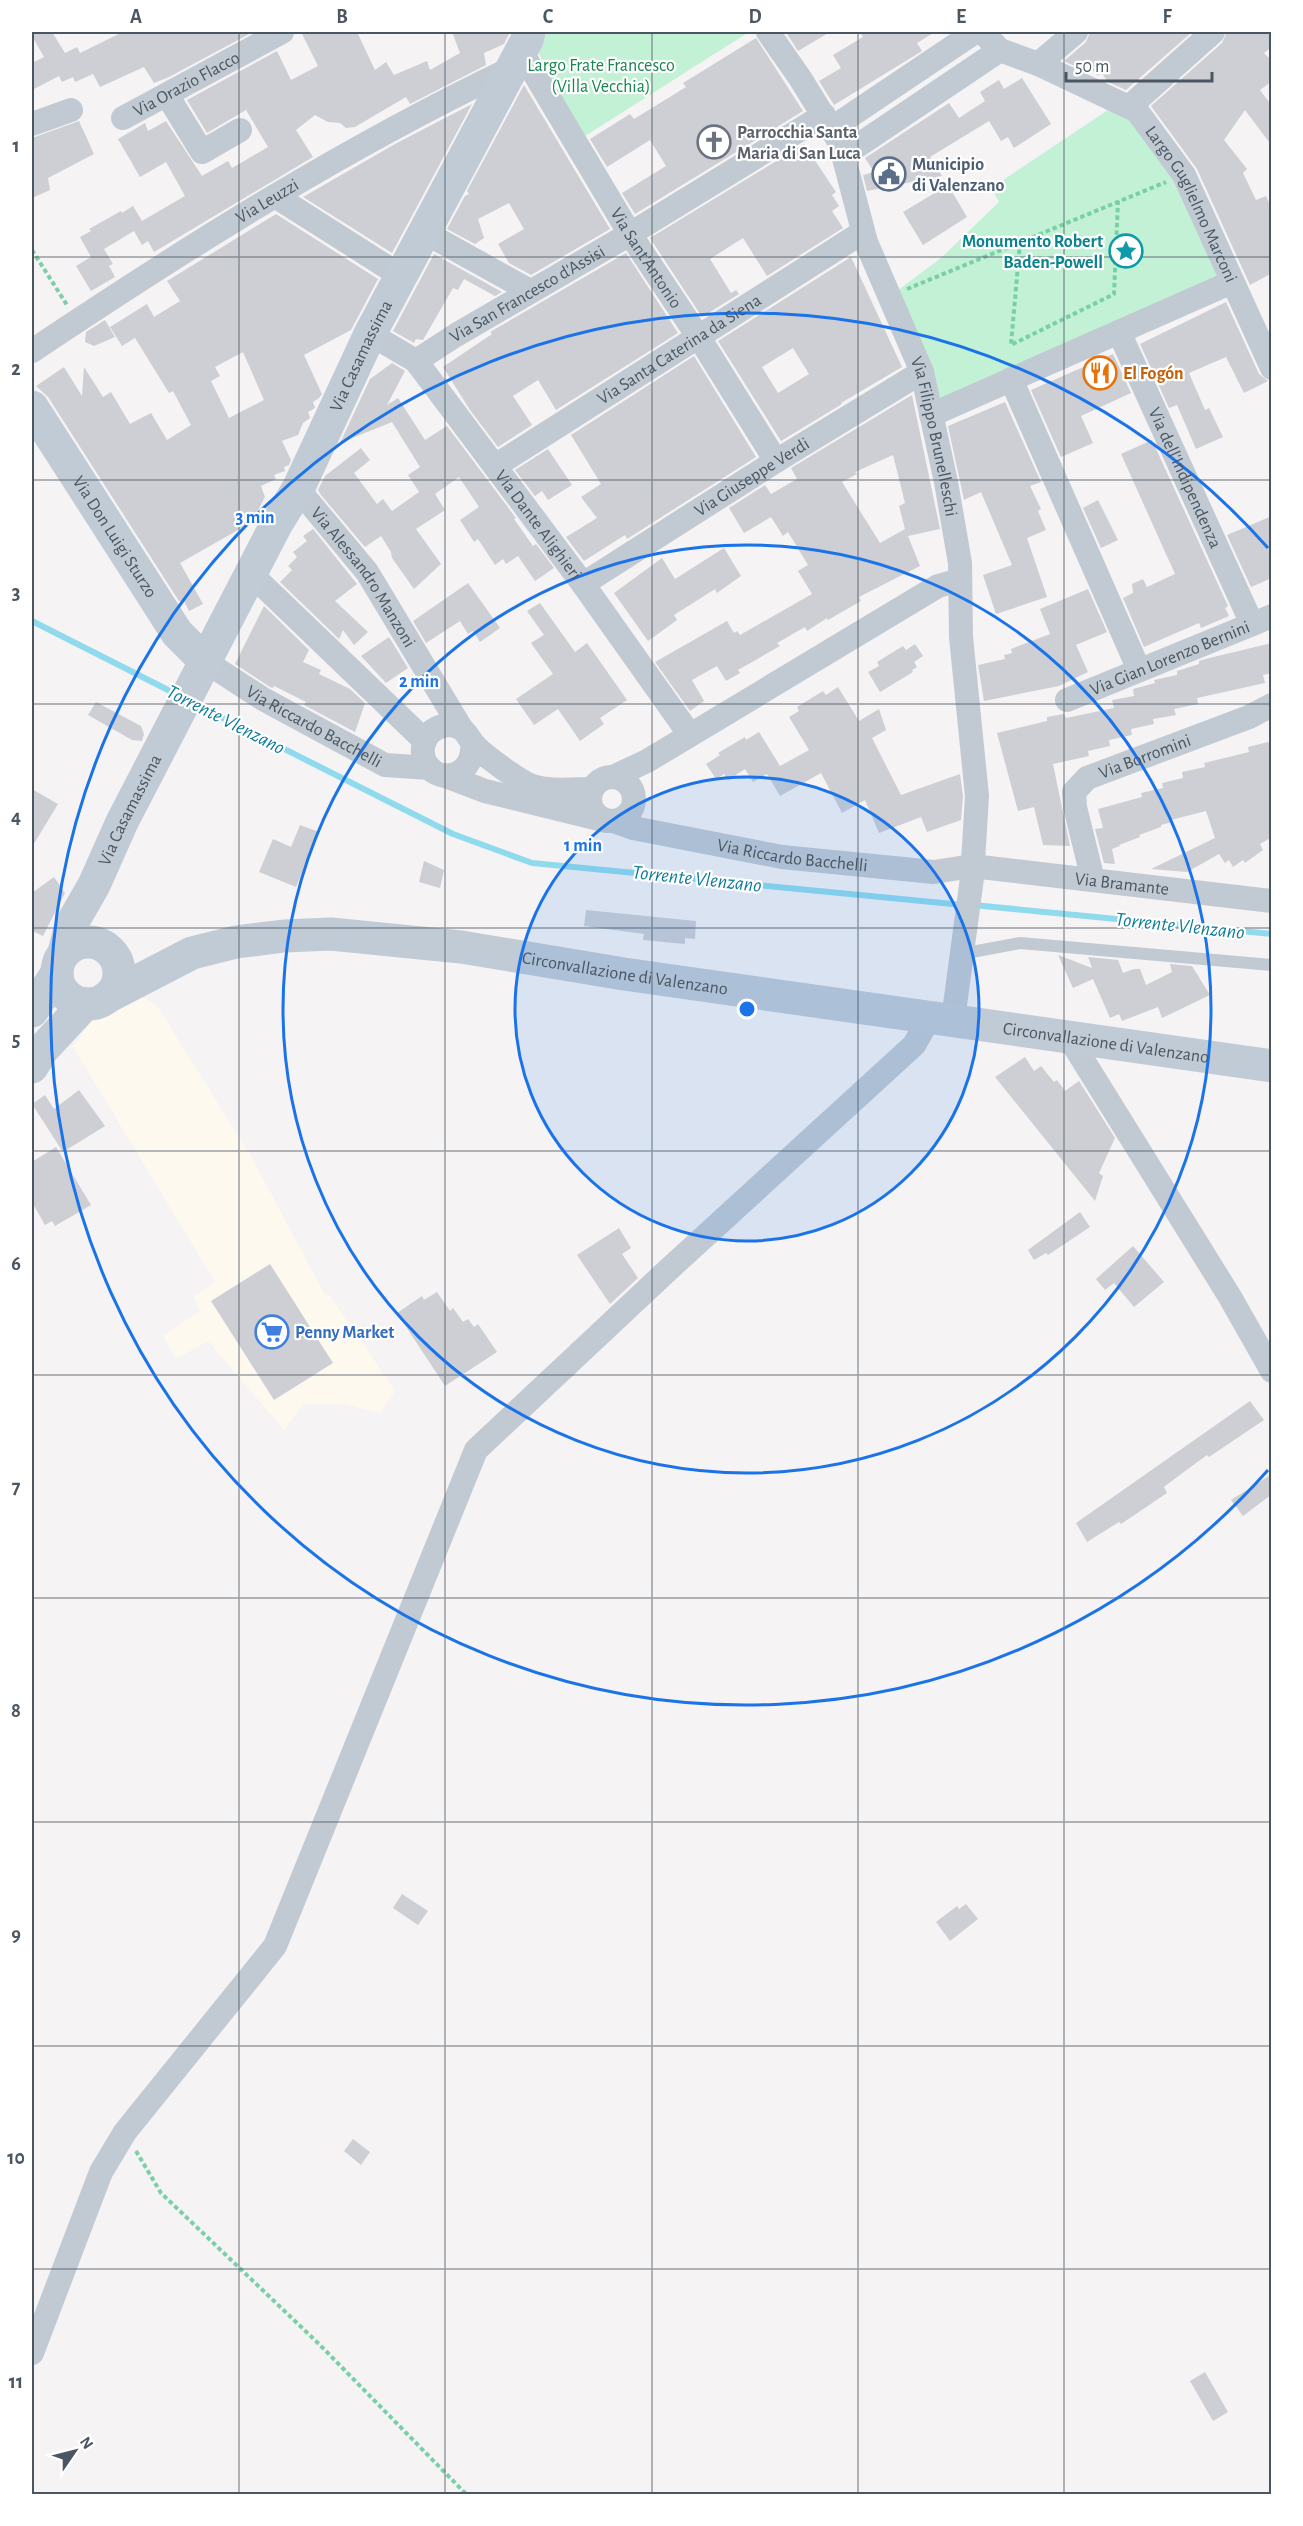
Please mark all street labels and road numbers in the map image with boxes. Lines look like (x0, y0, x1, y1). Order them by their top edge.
street label: Via Orazio Flacco (131, 49, 243, 121)
street label: Largo Guglielmo Marconi (1141, 123, 1240, 285)
street label: Via Leuzzi (233, 176, 302, 227)
street label: Via Sant'Antonio (607, 205, 685, 312)
street label: Via San Francesco d'Assisi (447, 243, 608, 346)
street label: Via Santa Caterina da Siena (594, 291, 765, 408)
street label: Via Casamassima (327, 297, 396, 415)
street label: Via Filippo Brunelleschi (906, 354, 960, 518)
street label: Via dell'Indipendenza (1145, 405, 1224, 551)
street label: Via Giuseppe Verdi (692, 435, 813, 520)
street label: Via Dante Alighieri (491, 467, 585, 584)
street label: Via Don Luigi Sturzo (69, 473, 160, 601)
street label: Via Alessandro Manzoni (307, 504, 418, 651)
street label: Via Gian Lorenzo Bernini (1088, 618, 1252, 700)
street label: Via Riccardo Bacchelli (243, 683, 385, 772)
street label: Via Borromini (1097, 732, 1194, 783)
street label: Via Casamassima (96, 752, 165, 869)
street label: Via Riccardo Bacchelli (716, 837, 868, 875)
street label: Via Bramante (1074, 870, 1170, 899)
street label: Circonvallazione di Valenzano (521, 949, 729, 999)
street label: Circonvallazione di Valenzano (1002, 1020, 1210, 1067)

